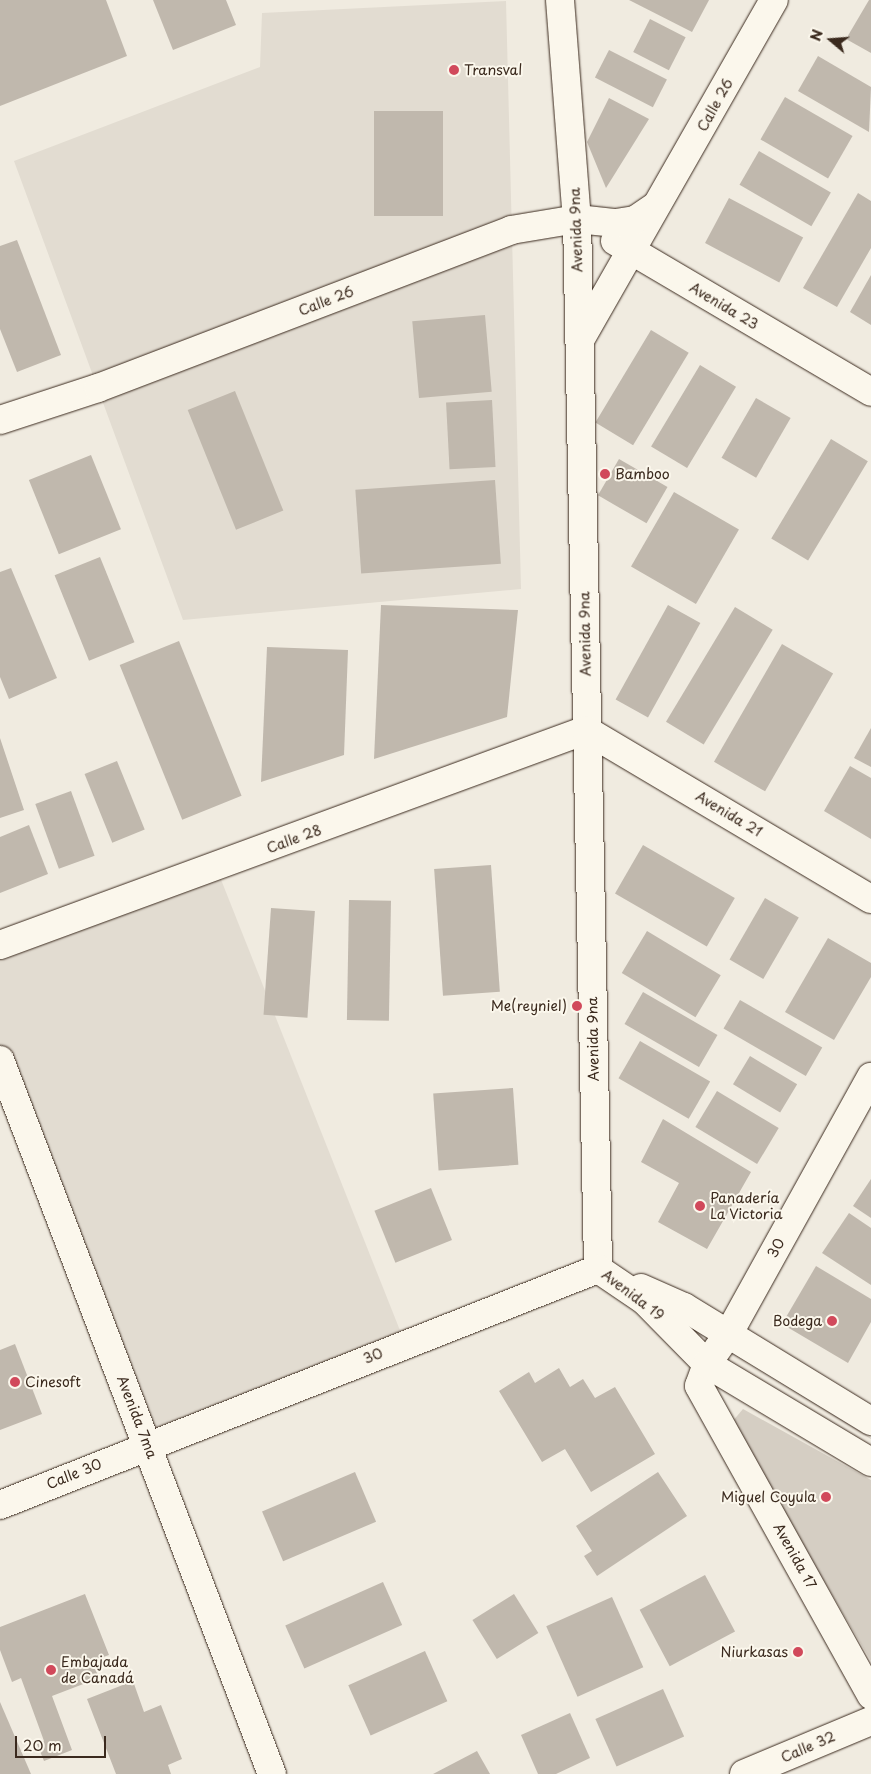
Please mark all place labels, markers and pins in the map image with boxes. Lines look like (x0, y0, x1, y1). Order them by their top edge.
place label: Transval (464, 62, 522, 78)
marker: Transval (448, 64, 460, 76)
place label: Bamboo (615, 466, 670, 482)
marker: Bamboo (599, 468, 611, 480)
place label: Me(reyniel) (491, 998, 567, 1014)
marker: Me(reyniel) (571, 1000, 583, 1012)
place label: Panadería La Victoria (710, 1190, 784, 1222)
marker: Panadería La Victoria (694, 1200, 706, 1212)
place label: Bodega (773, 1313, 822, 1329)
marker: Bodega (826, 1315, 838, 1327)
place label: Cinesoft (25, 1374, 81, 1390)
marker: Cinesoft (9, 1376, 21, 1388)
place label: Miguel Coyula (720, 1489, 816, 1505)
marker: Miguel Coyula (820, 1491, 832, 1503)
place label: Niurkasas (721, 1644, 788, 1660)
marker: Niurkasas (792, 1646, 804, 1658)
place label: Embajada de Canadá (61, 1654, 134, 1686)
marker: Embajada de Canadá (45, 1664, 57, 1676)

